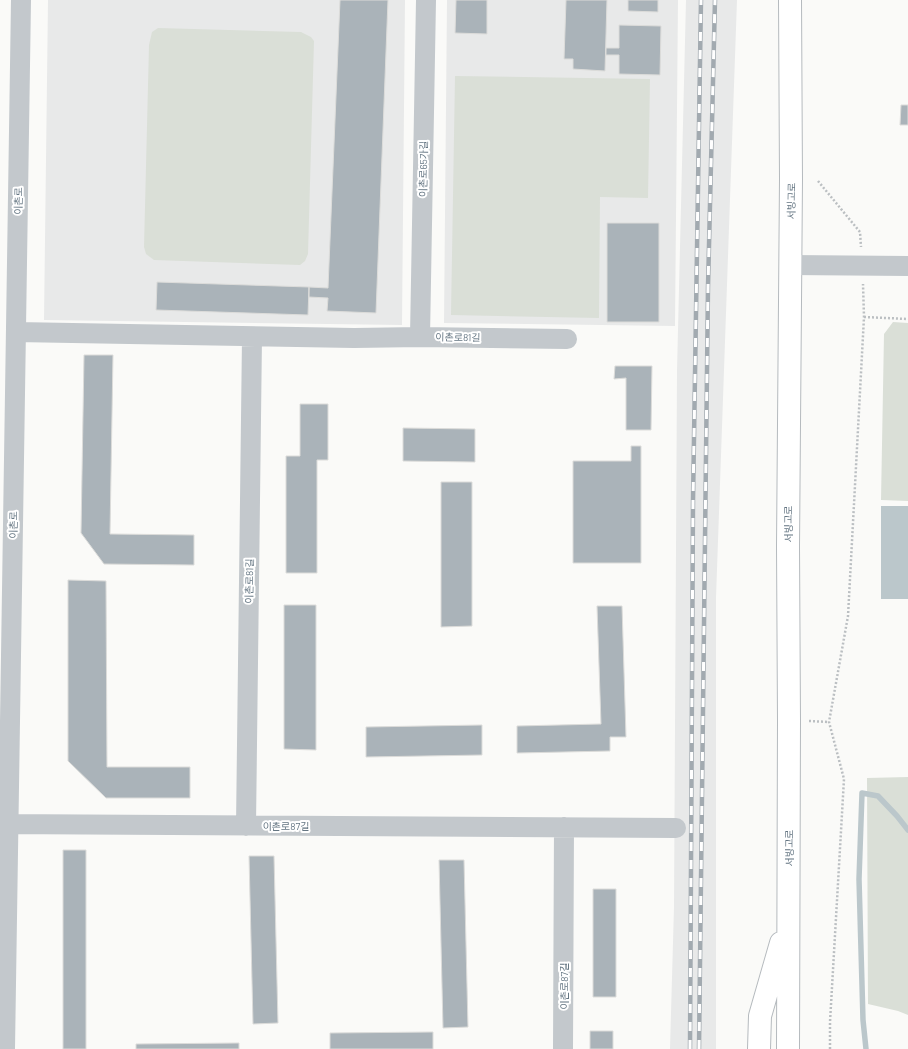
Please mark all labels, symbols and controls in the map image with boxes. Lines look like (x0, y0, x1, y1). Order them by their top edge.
street label: 이촌로65가길 (417, 141, 429, 197)
street label: 서빙고로 (785, 182, 797, 220)
street label: 이촌로 (12, 187, 24, 215)
street label: 이촌로81길 (435, 331, 481, 343)
street label: 서빙고로 (782, 506, 794, 542)
street label: 이촌로 (7, 511, 19, 539)
street label: 이촌로81길 (243, 558, 255, 604)
street label: 이촌로87길 (263, 820, 309, 832)
street label: 서빙고로 (783, 830, 795, 866)
street label: 이촌로87길 (558, 963, 570, 1009)

